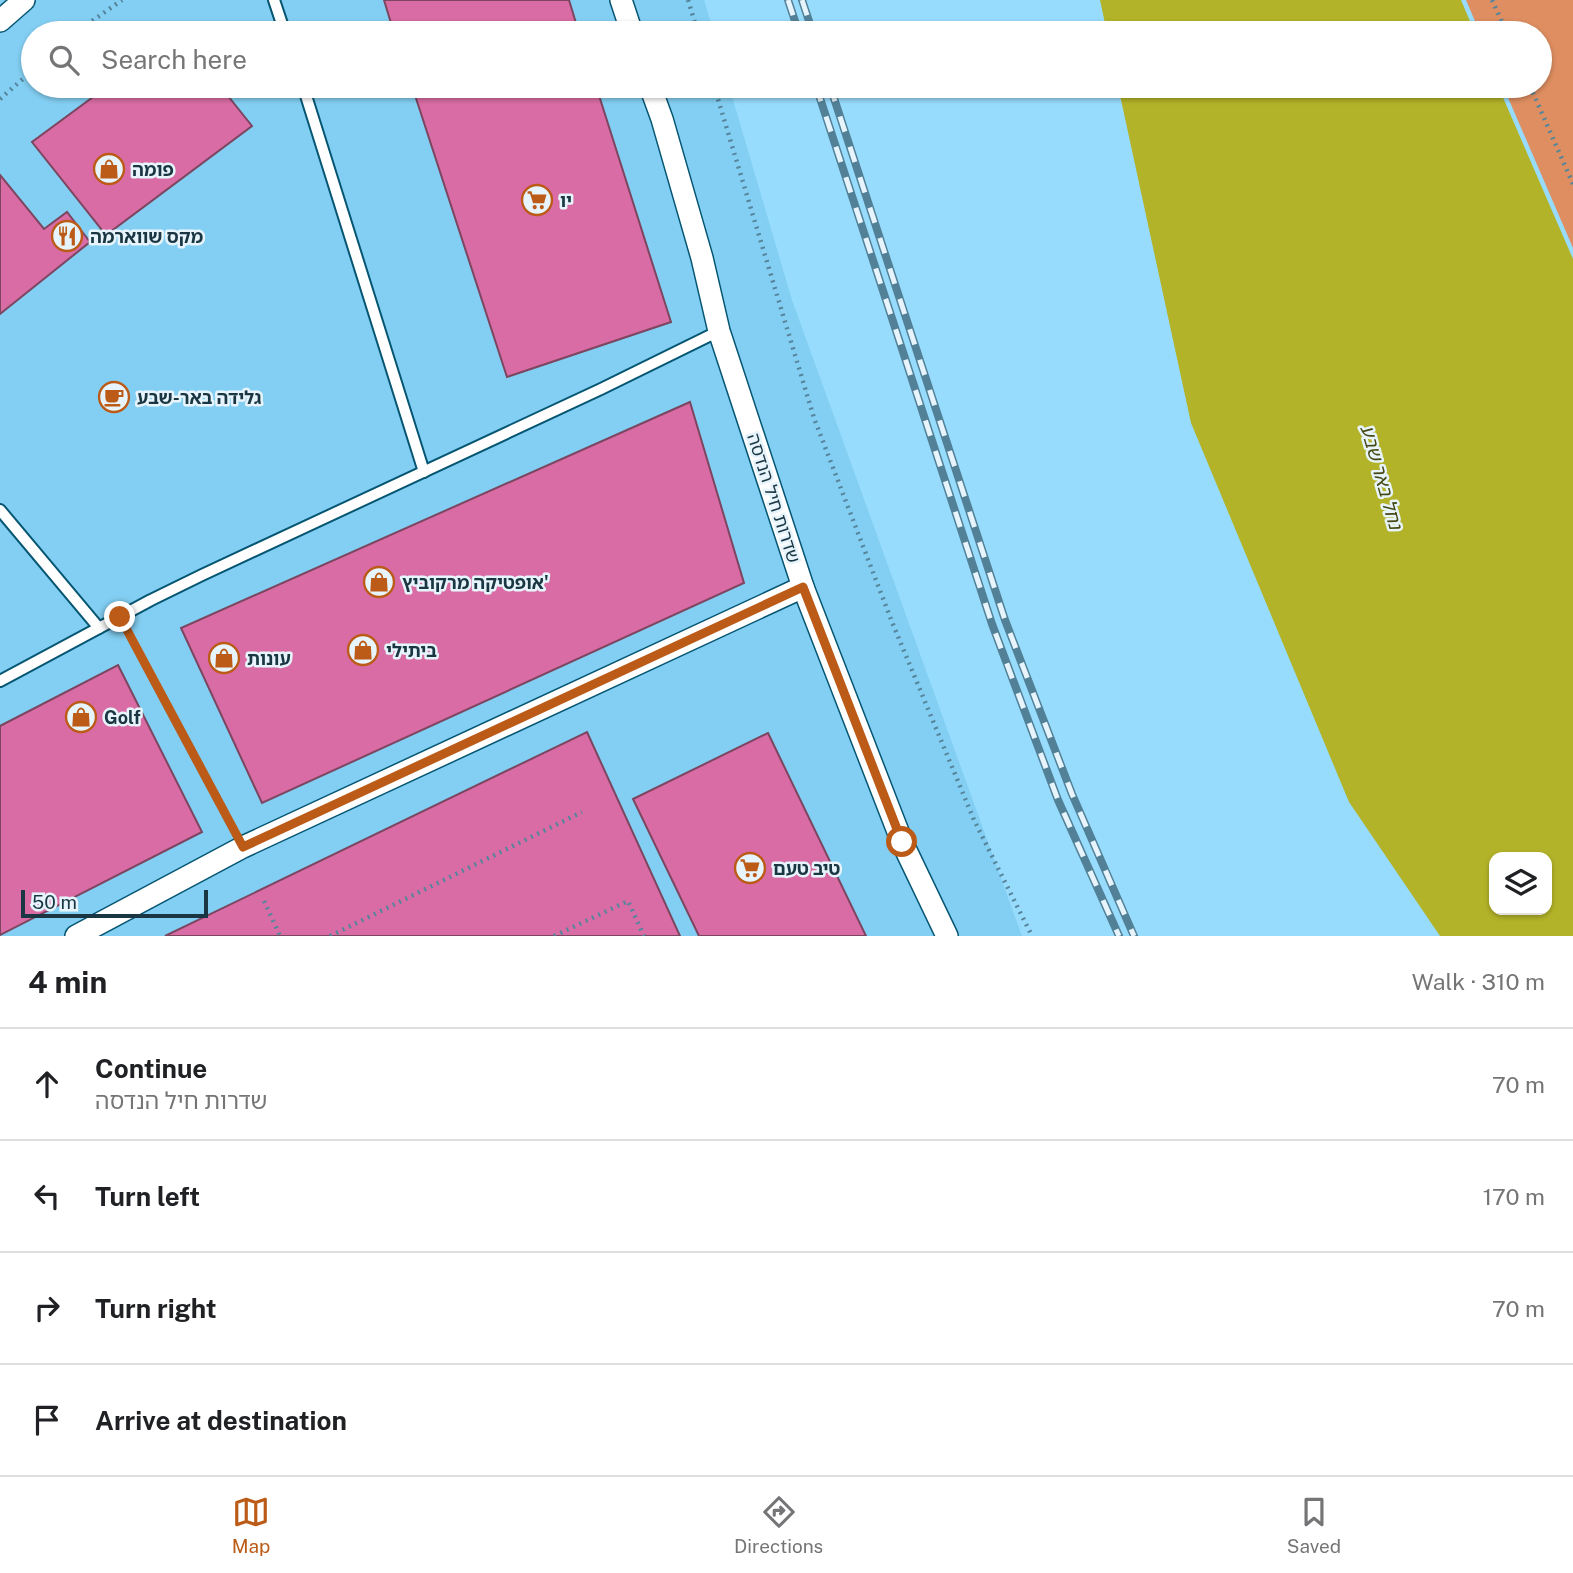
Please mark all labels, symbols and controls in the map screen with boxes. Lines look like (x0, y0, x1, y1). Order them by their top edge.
search box (21, 21, 1552, 98)
icon: search (45, 41, 83, 79)
text: Search here (101, 44, 247, 75)
shop icon: פומה (92, 152, 126, 186)
place label: פומה (132, 159, 174, 180)
supermarket icon: יו (520, 183, 554, 217)
place label: יו (560, 190, 572, 211)
restaurant icon: מקס שווארמה (50, 219, 84, 253)
place label: מקס שווארמה (90, 226, 204, 247)
cafe icon: גלידה באר-שבע (97, 380, 131, 414)
place label: גלידה באר-שבע (137, 387, 261, 408)
water label: נחל באר שבע (1357, 422, 1408, 533)
street label: שדרות חיל הנדסה (743, 431, 805, 565)
shop icon: אופטיקה מרקוביץ' (362, 565, 396, 599)
place label: אופטיקה מרקוביץ' (402, 572, 549, 593)
route end (104, 601, 135, 632)
shop icon: ביתילי (346, 633, 380, 667)
place label: ביתילי (386, 640, 437, 661)
shop icon: עונות (207, 641, 241, 675)
place label: עונות (247, 648, 291, 669)
shop icon: Golf (64, 700, 98, 734)
place label: Golf (104, 707, 141, 728)
route start (886, 826, 917, 857)
supermarket icon: טיב טעם (733, 851, 767, 885)
map controls (1489, 852, 1552, 915)
button: layers (1489, 852, 1552, 915)
place label: טיב טעם (773, 858, 841, 879)
scale bar (21, 887, 208, 919)
text: 50 m (32, 891, 77, 913)
text: 4 min (28, 964, 107, 1000)
text: Walk · 310 m (1412, 968, 1545, 995)
text: Continue (95, 1053, 207, 1084)
icon: ahead (28, 1065, 66, 1103)
text: 70 m (1492, 1071, 1545, 1098)
text: שדרות חיל הנדסה (95, 1087, 267, 1114)
icon: left (28, 1177, 66, 1215)
text: Turn left (95, 1181, 200, 1212)
text: 170 m (1483, 1183, 1545, 1210)
icon: right (28, 1289, 66, 1327)
text: Turn right (95, 1293, 217, 1324)
text: 70 m (1492, 1295, 1545, 1322)
icon: arrive (28, 1401, 66, 1439)
text: Arrive at destination (95, 1405, 347, 1436)
tab: Map (232, 1493, 270, 1557)
tab: Directions (734, 1493, 823, 1557)
tab: Saved (1287, 1493, 1341, 1557)

